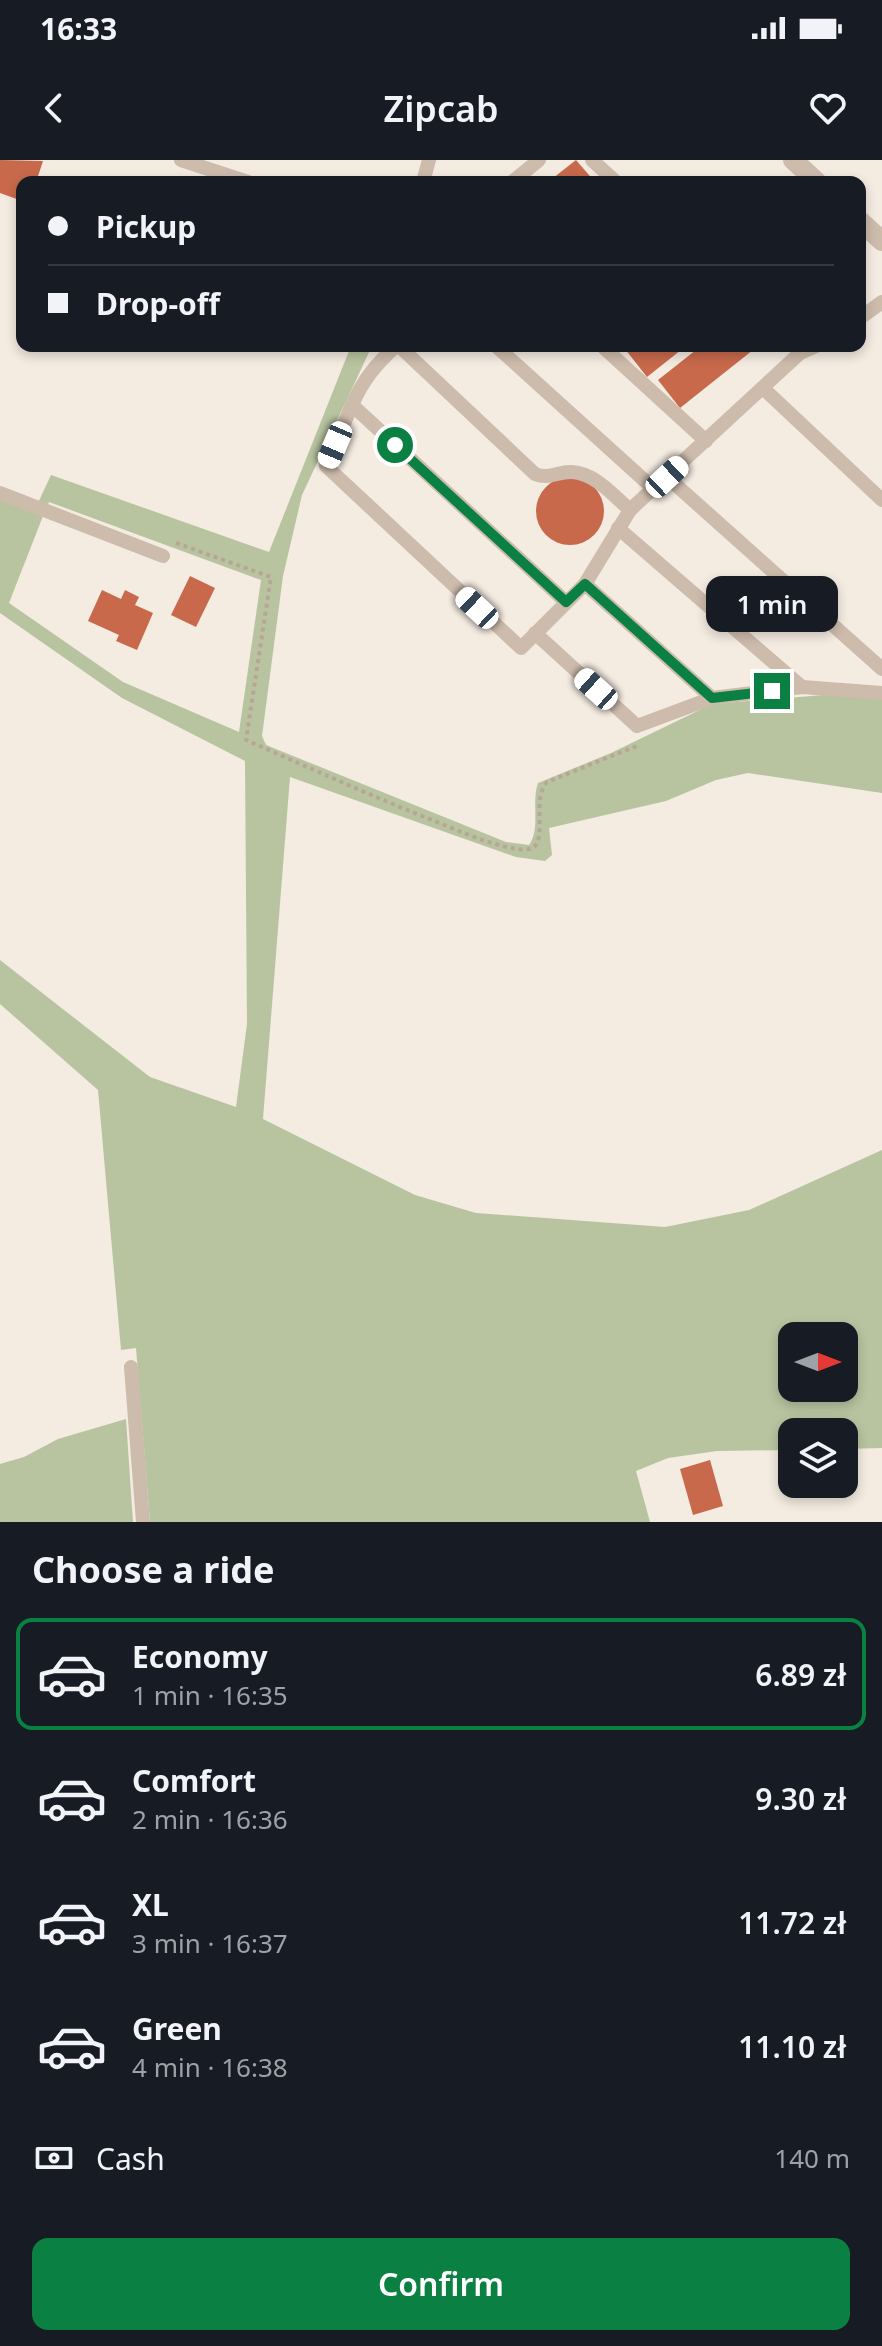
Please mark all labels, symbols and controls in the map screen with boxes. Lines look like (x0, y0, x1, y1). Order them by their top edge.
text: 16:33 (40, 8, 117, 49)
text: Zipcab (383, 84, 499, 133)
icon: back (32, 86, 76, 130)
icon: heart (806, 86, 850, 130)
text: Pickup (96, 206, 196, 247)
text: Drop-off (96, 283, 220, 324)
car (315, 418, 355, 472)
route start (377, 427, 413, 463)
car (641, 452, 693, 502)
callout: 1 min (706, 575, 838, 631)
car (451, 583, 503, 633)
text: 1 min (737, 586, 807, 622)
car (570, 664, 622, 714)
route end (754, 673, 790, 709)
north arrow (778, 1322, 858, 1402)
map controls (778, 1322, 858, 1498)
button: layers (778, 1418, 858, 1498)
text: Choose a ride (32, 1545, 274, 1594)
text: Economy (132, 1636, 268, 1677)
icon: car (36, 1638, 108, 1710)
text: 6.89 zł (755, 1654, 846, 1695)
text: 1 min · 16:35 (132, 1677, 288, 1713)
text: Comfort (132, 1760, 256, 1801)
icon: car (36, 1762, 108, 1834)
text: 9.30 zł (755, 1778, 846, 1819)
text: 2 min · 16:36 (132, 1801, 288, 1837)
text: XL (132, 1884, 169, 1925)
icon: car (36, 1886, 108, 1958)
text: 11.72 zł (738, 1902, 846, 1943)
text: 3 min · 16:37 (132, 1925, 288, 1961)
text: Green (132, 2008, 222, 2049)
icon: car (36, 2010, 108, 2082)
text: 11.10 zł (738, 2026, 846, 2067)
text: 4 min · 16:38 (132, 2049, 288, 2085)
icon: cash (32, 2136, 76, 2180)
text: Cash (96, 2138, 165, 2179)
text: 140 m (774, 2140, 850, 2176)
button: Confirm (32, 2238, 850, 2330)

